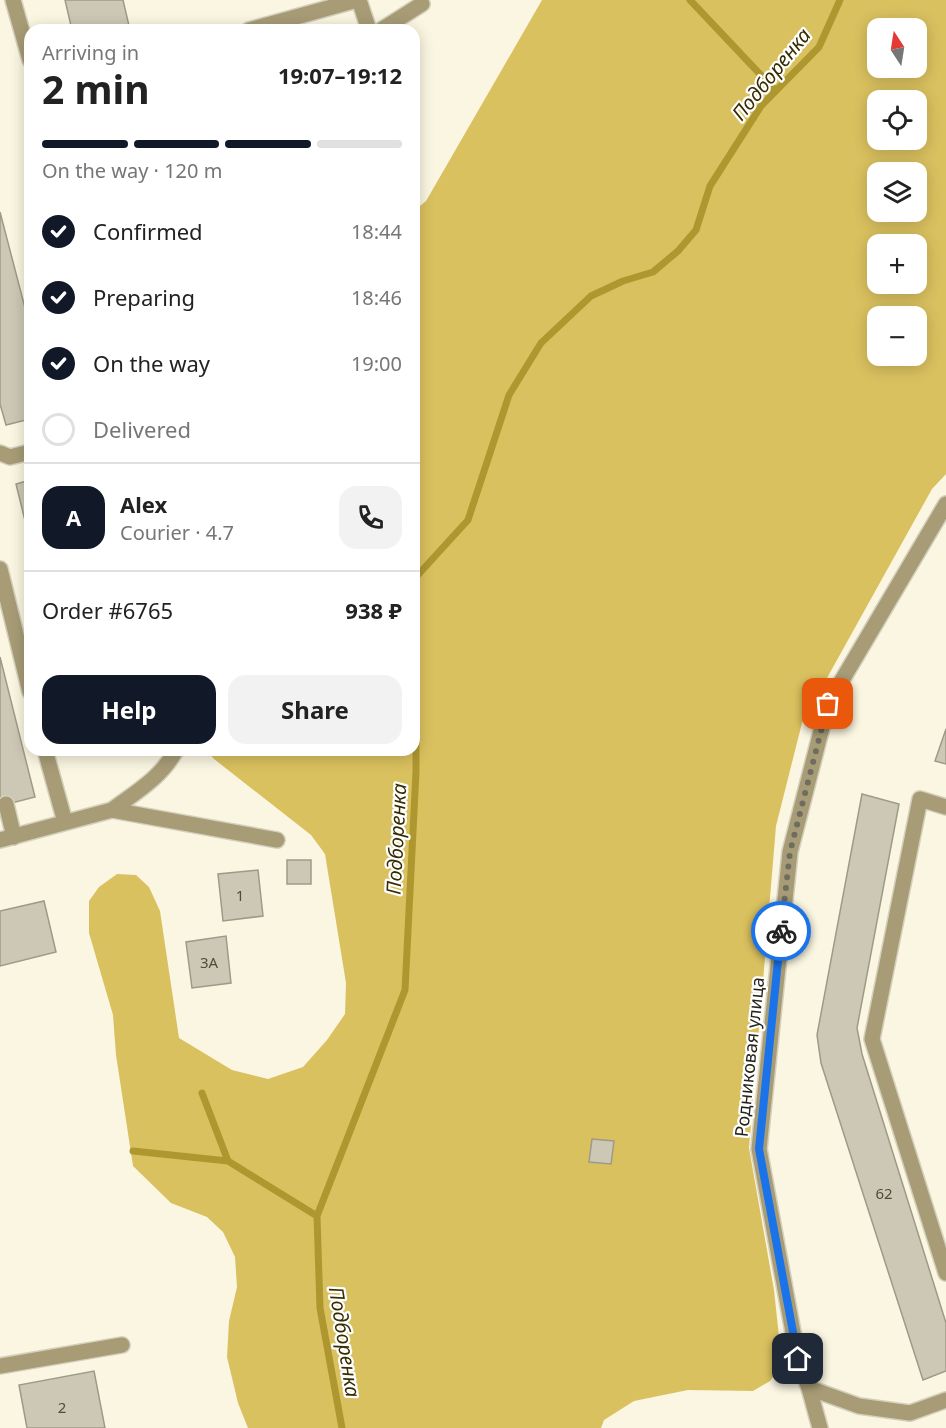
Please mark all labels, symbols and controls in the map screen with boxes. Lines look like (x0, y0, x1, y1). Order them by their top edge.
north arrow (867, 18, 927, 78)
map controls (867, 18, 927, 366)
water label: Подборенка (725, 22, 817, 126)
text: Arriving in (42, 39, 139, 66)
text: 19:07–19:12 (278, 60, 402, 90)
text: 2 min (42, 62, 149, 115)
button: locate (867, 90, 927, 150)
text: On the way · 120 m (42, 157, 222, 184)
button: layers (867, 162, 927, 222)
icon: check (42, 215, 75, 248)
text: Confirmed (93, 216, 203, 246)
text: 18:44 (351, 218, 402, 245)
button: + (867, 234, 927, 294)
icon: check (42, 281, 75, 314)
text: Preparing (93, 282, 195, 312)
text: 18:46 (351, 284, 402, 311)
button: − (867, 306, 927, 366)
icon: check (42, 347, 75, 380)
text: On the way (93, 348, 210, 378)
text: 19:00 (351, 350, 402, 377)
text: Delivered (93, 414, 191, 444)
button: phone (339, 486, 402, 549)
text: Alex (120, 489, 167, 519)
text: A (66, 502, 81, 532)
text: Courier · 4.7 (120, 519, 234, 546)
text: Order #6765 (42, 595, 173, 625)
text: 938 ₽ (345, 595, 402, 625)
button: Help (42, 675, 216, 744)
button: Share (228, 675, 402, 744)
pin (802, 678, 853, 729)
icon: bag (811, 687, 844, 720)
water label: Подборенка (380, 783, 412, 895)
house number: 1 (236, 885, 244, 905)
courier (751, 901, 811, 961)
icon: bike (765, 915, 798, 948)
house number: 3А (200, 952, 219, 972)
street label: Родниковая улица (729, 976, 769, 1138)
house number: 62 (875, 1183, 893, 1203)
water label: Подборенка (323, 1285, 367, 1399)
pin (772, 1333, 823, 1384)
icon: home (781, 1342, 814, 1375)
house number: 2 (58, 1397, 66, 1417)

